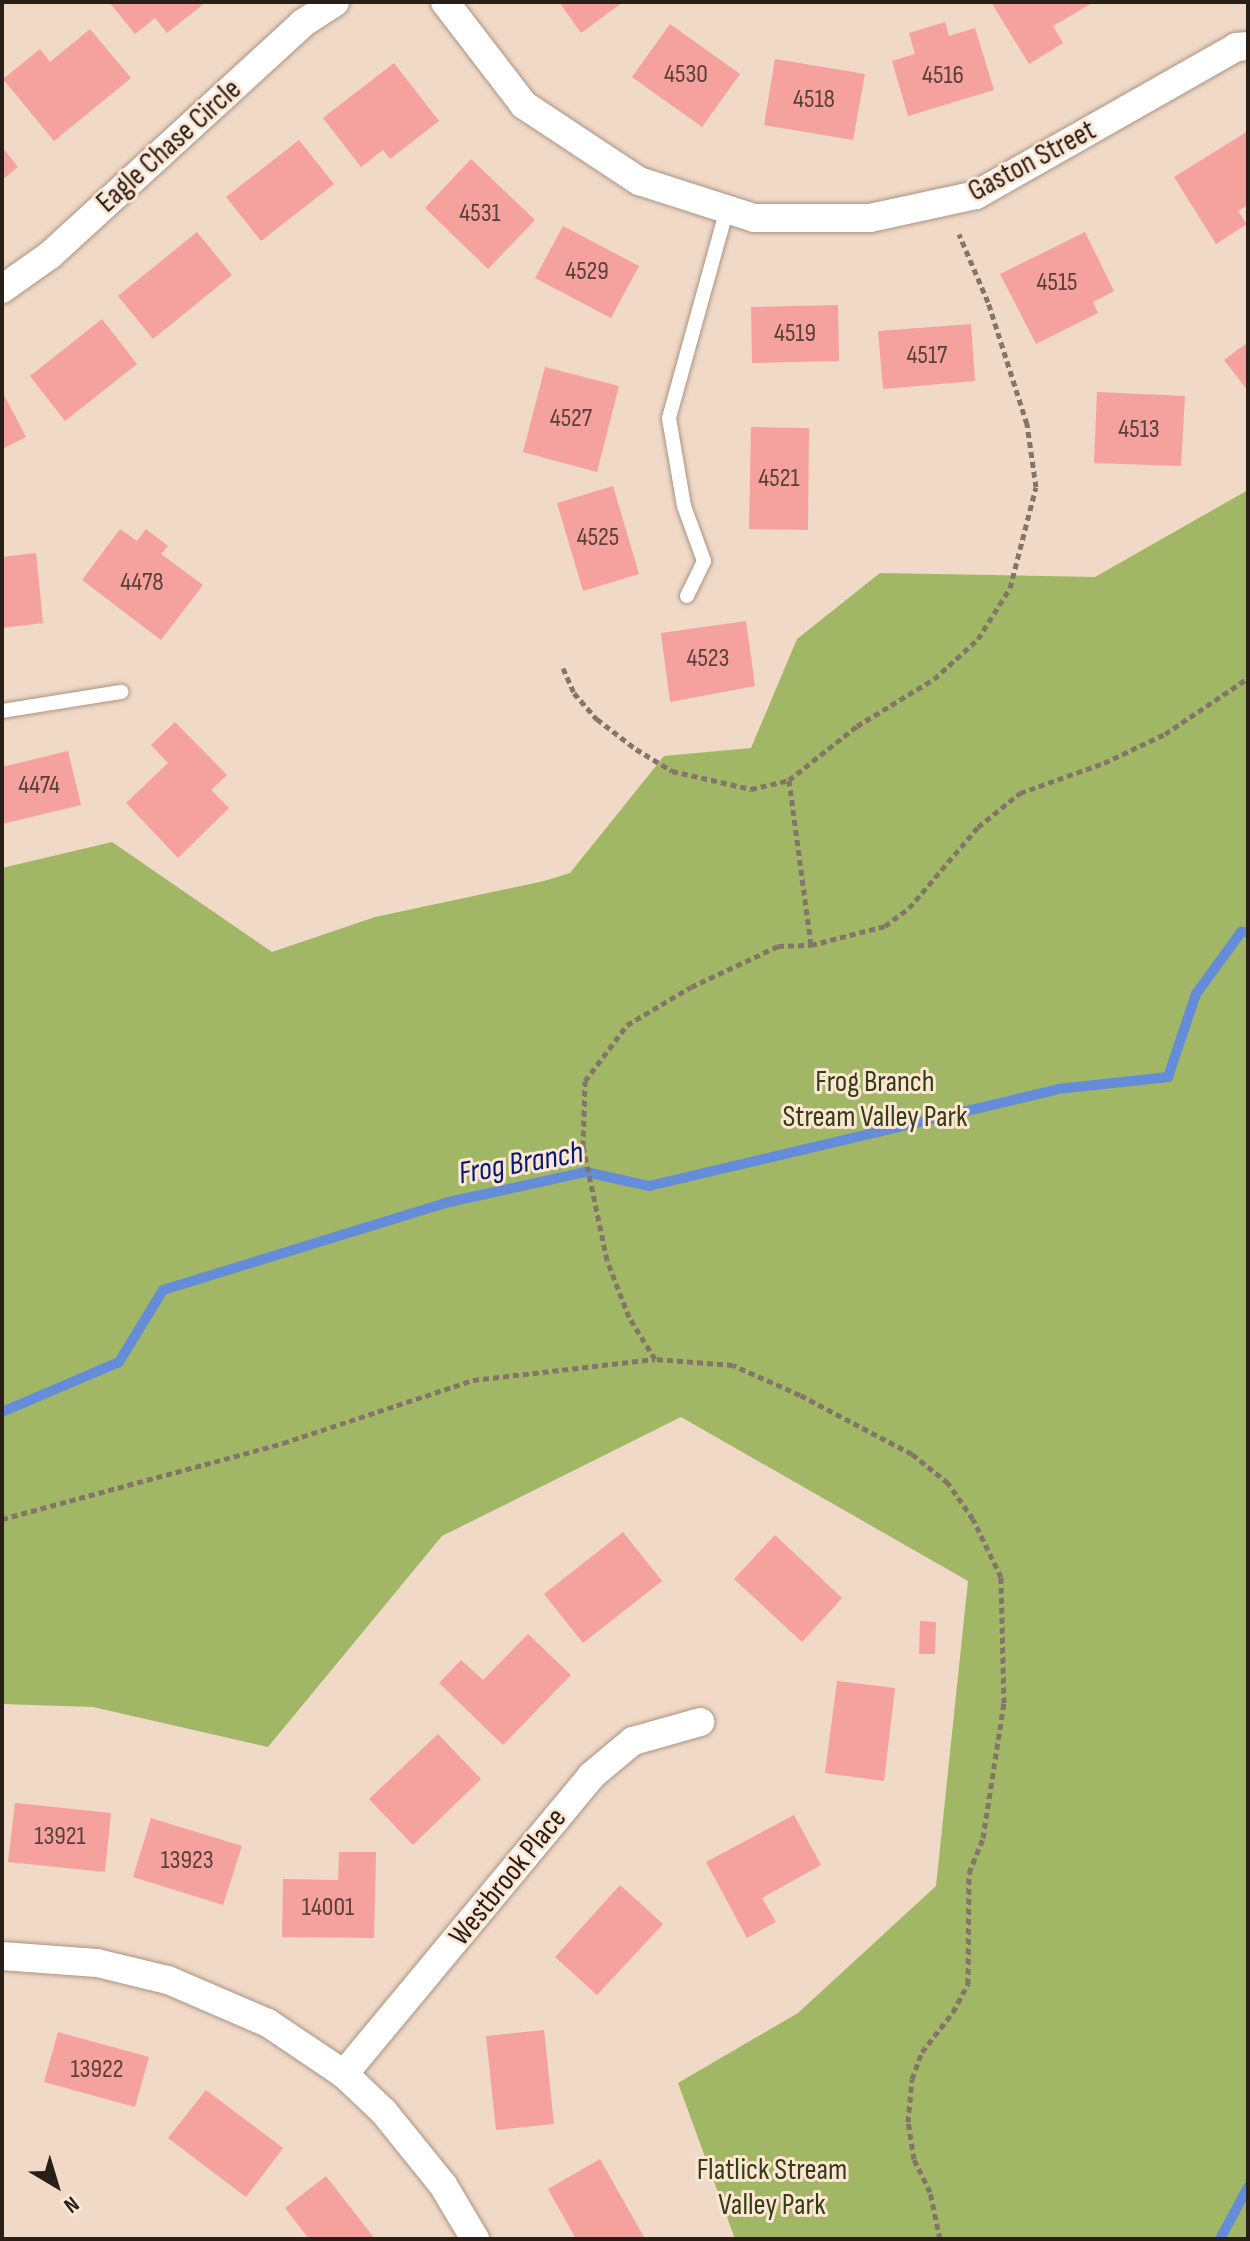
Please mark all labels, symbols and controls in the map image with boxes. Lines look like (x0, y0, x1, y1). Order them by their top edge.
house number: 4530 (664, 59, 708, 91)
house number: 4516 (922, 60, 964, 92)
street label: Eagle Chase Circle (89, 72, 249, 220)
house number: 4518 (793, 84, 835, 116)
street label: Gaston Street (962, 112, 1102, 210)
house number: 4531 (459, 198, 501, 230)
house number: 4529 (565, 256, 609, 288)
house number: 4515 (1037, 267, 1077, 299)
house number: 4519 (774, 318, 816, 350)
house number: 4517 (907, 340, 947, 372)
house number: 4527 (550, 403, 592, 435)
house number: 4513 (1118, 414, 1160, 446)
house number: 4521 (758, 463, 800, 495)
house number: 4525 (577, 522, 619, 554)
house number: 4478 (120, 567, 164, 599)
house number: 4523 (686, 643, 730, 675)
house number: 4474 (18, 770, 60, 802)
park label: Frog Branch Stream Valley Park (782, 1064, 968, 1134)
water label: Frog Branch (456, 1134, 586, 1194)
street label: Westbrook Place (442, 1801, 574, 1953)
house number: 13921 (34, 1821, 86, 1853)
house number: 13923 (160, 1845, 214, 1877)
house number: 14001 (302, 1892, 354, 1924)
house number: 13922 (71, 2054, 123, 2086)
north arrow (16, 2145, 96, 2225)
park label: Flatlick Stream Valley Park (697, 2152, 847, 2222)
text: N (58, 2190, 84, 2219)

